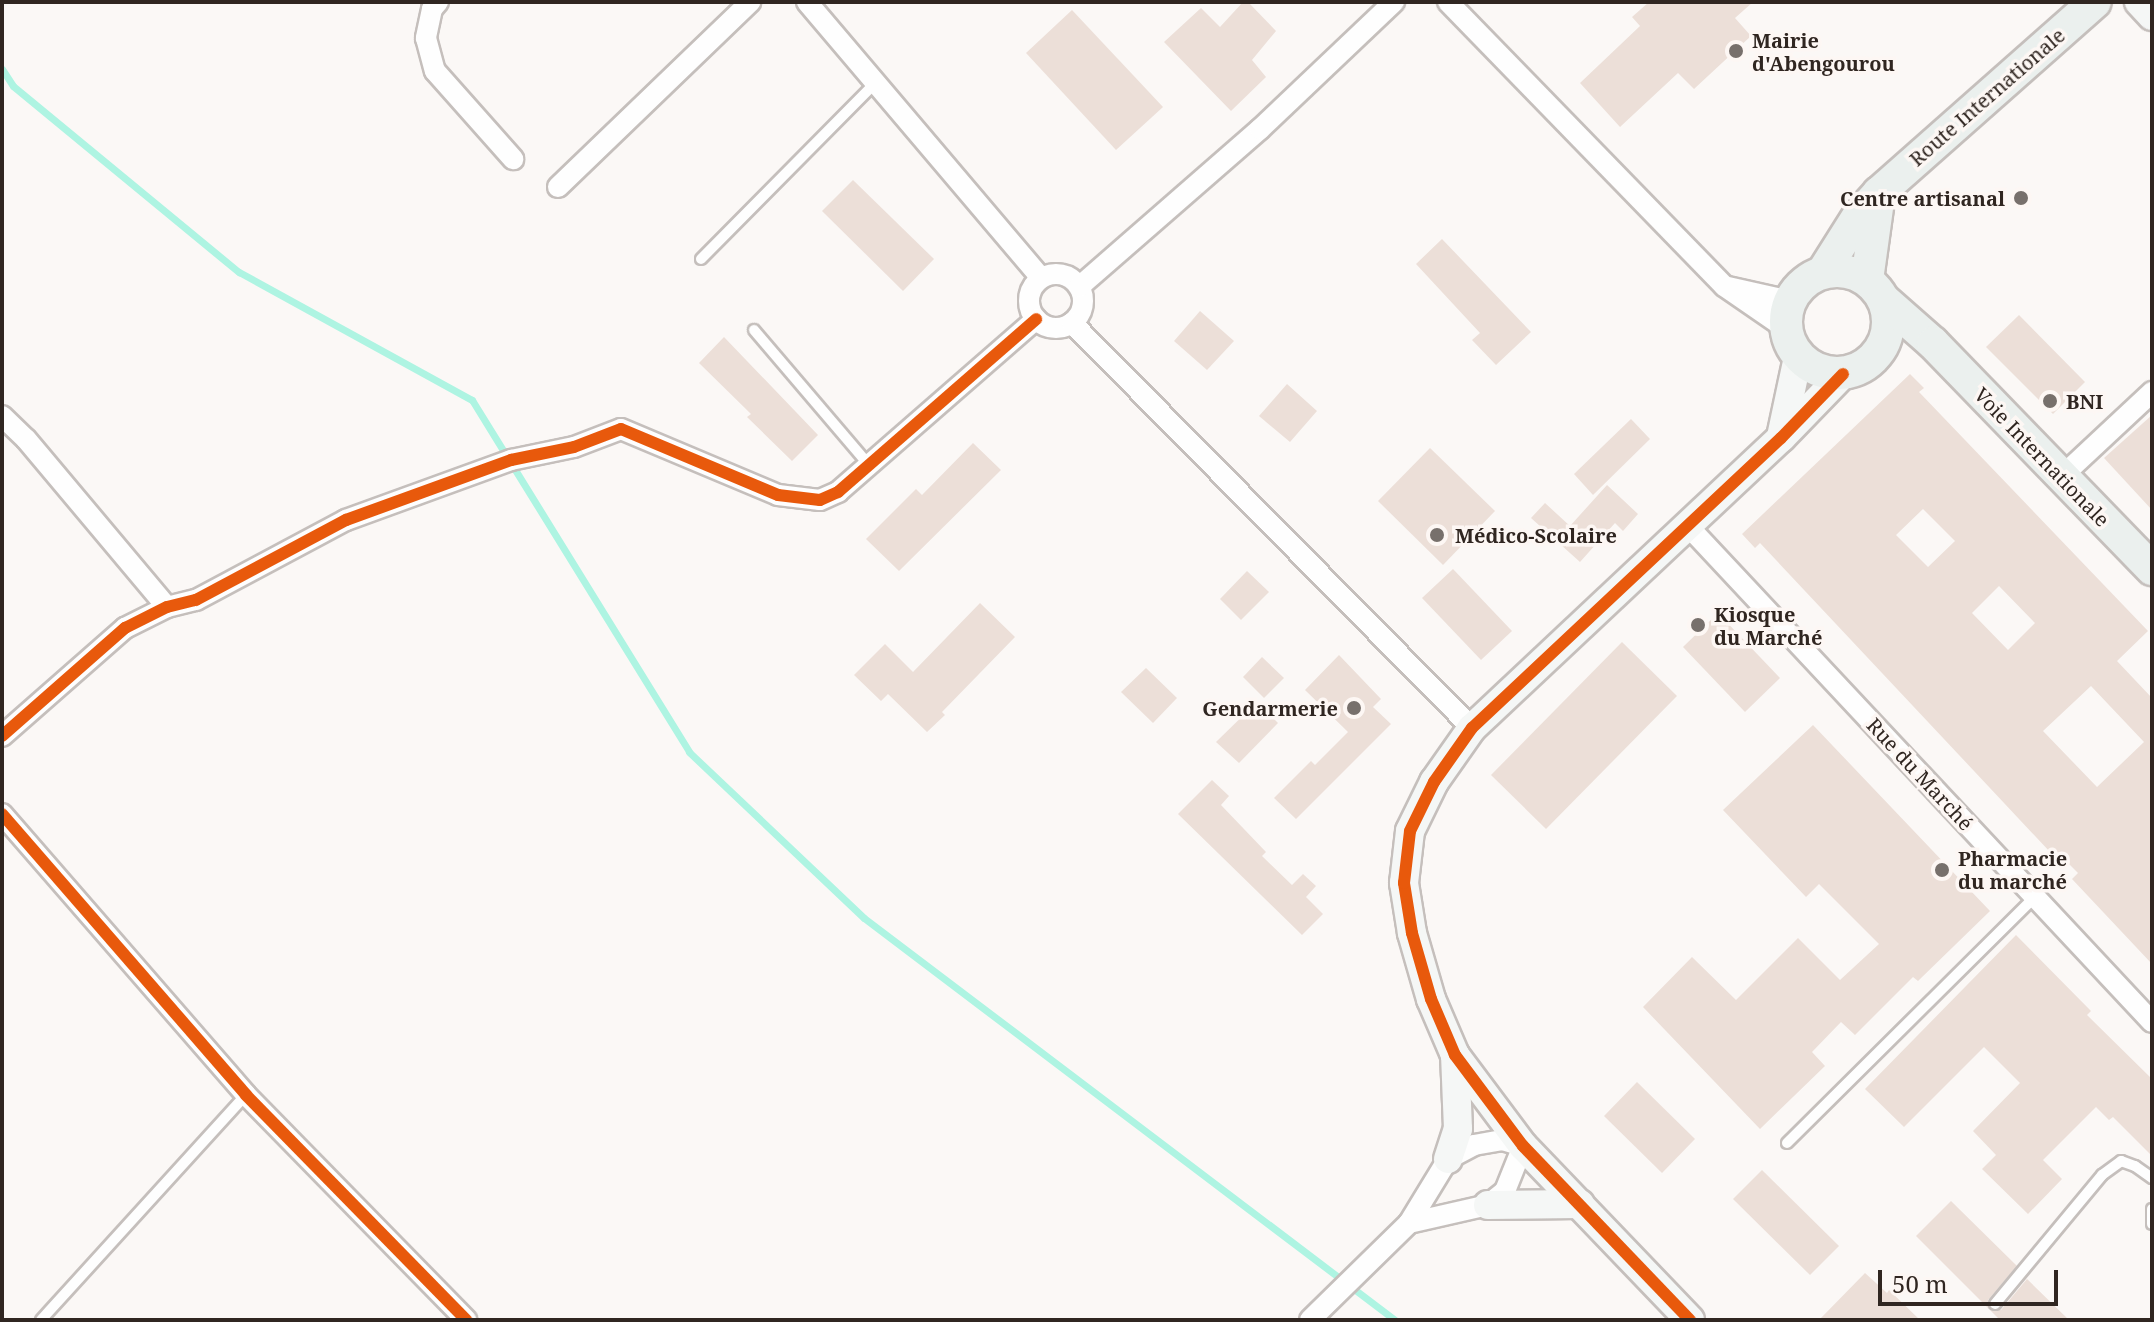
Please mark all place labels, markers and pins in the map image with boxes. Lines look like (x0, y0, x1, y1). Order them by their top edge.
place label: Mairie d'Abengourou (1752, 28, 1895, 75)
marker: Mairie d'Abengourou (1727, 42, 1745, 60)
place label: Centre artisanal (1840, 186, 2005, 210)
marker: Centre artisanal (2012, 189, 2030, 207)
place label: BNI (2066, 389, 2103, 413)
marker: BNI (2041, 392, 2059, 410)
place label: Médico-Scolaire (1455, 523, 1617, 547)
marker: Médico-Scolaire (1426, 524, 1448, 546)
place label: Kiosque du Marché (1714, 602, 1822, 649)
marker: Kiosque du Marché (1689, 616, 1707, 634)
place label: Gendarmerie (1202, 696, 1338, 720)
marker: Gendarmerie (1345, 699, 1363, 717)
place label: Pharmacie du marché (1958, 846, 2067, 893)
marker: Pharmacie du marché (1933, 861, 1951, 879)

